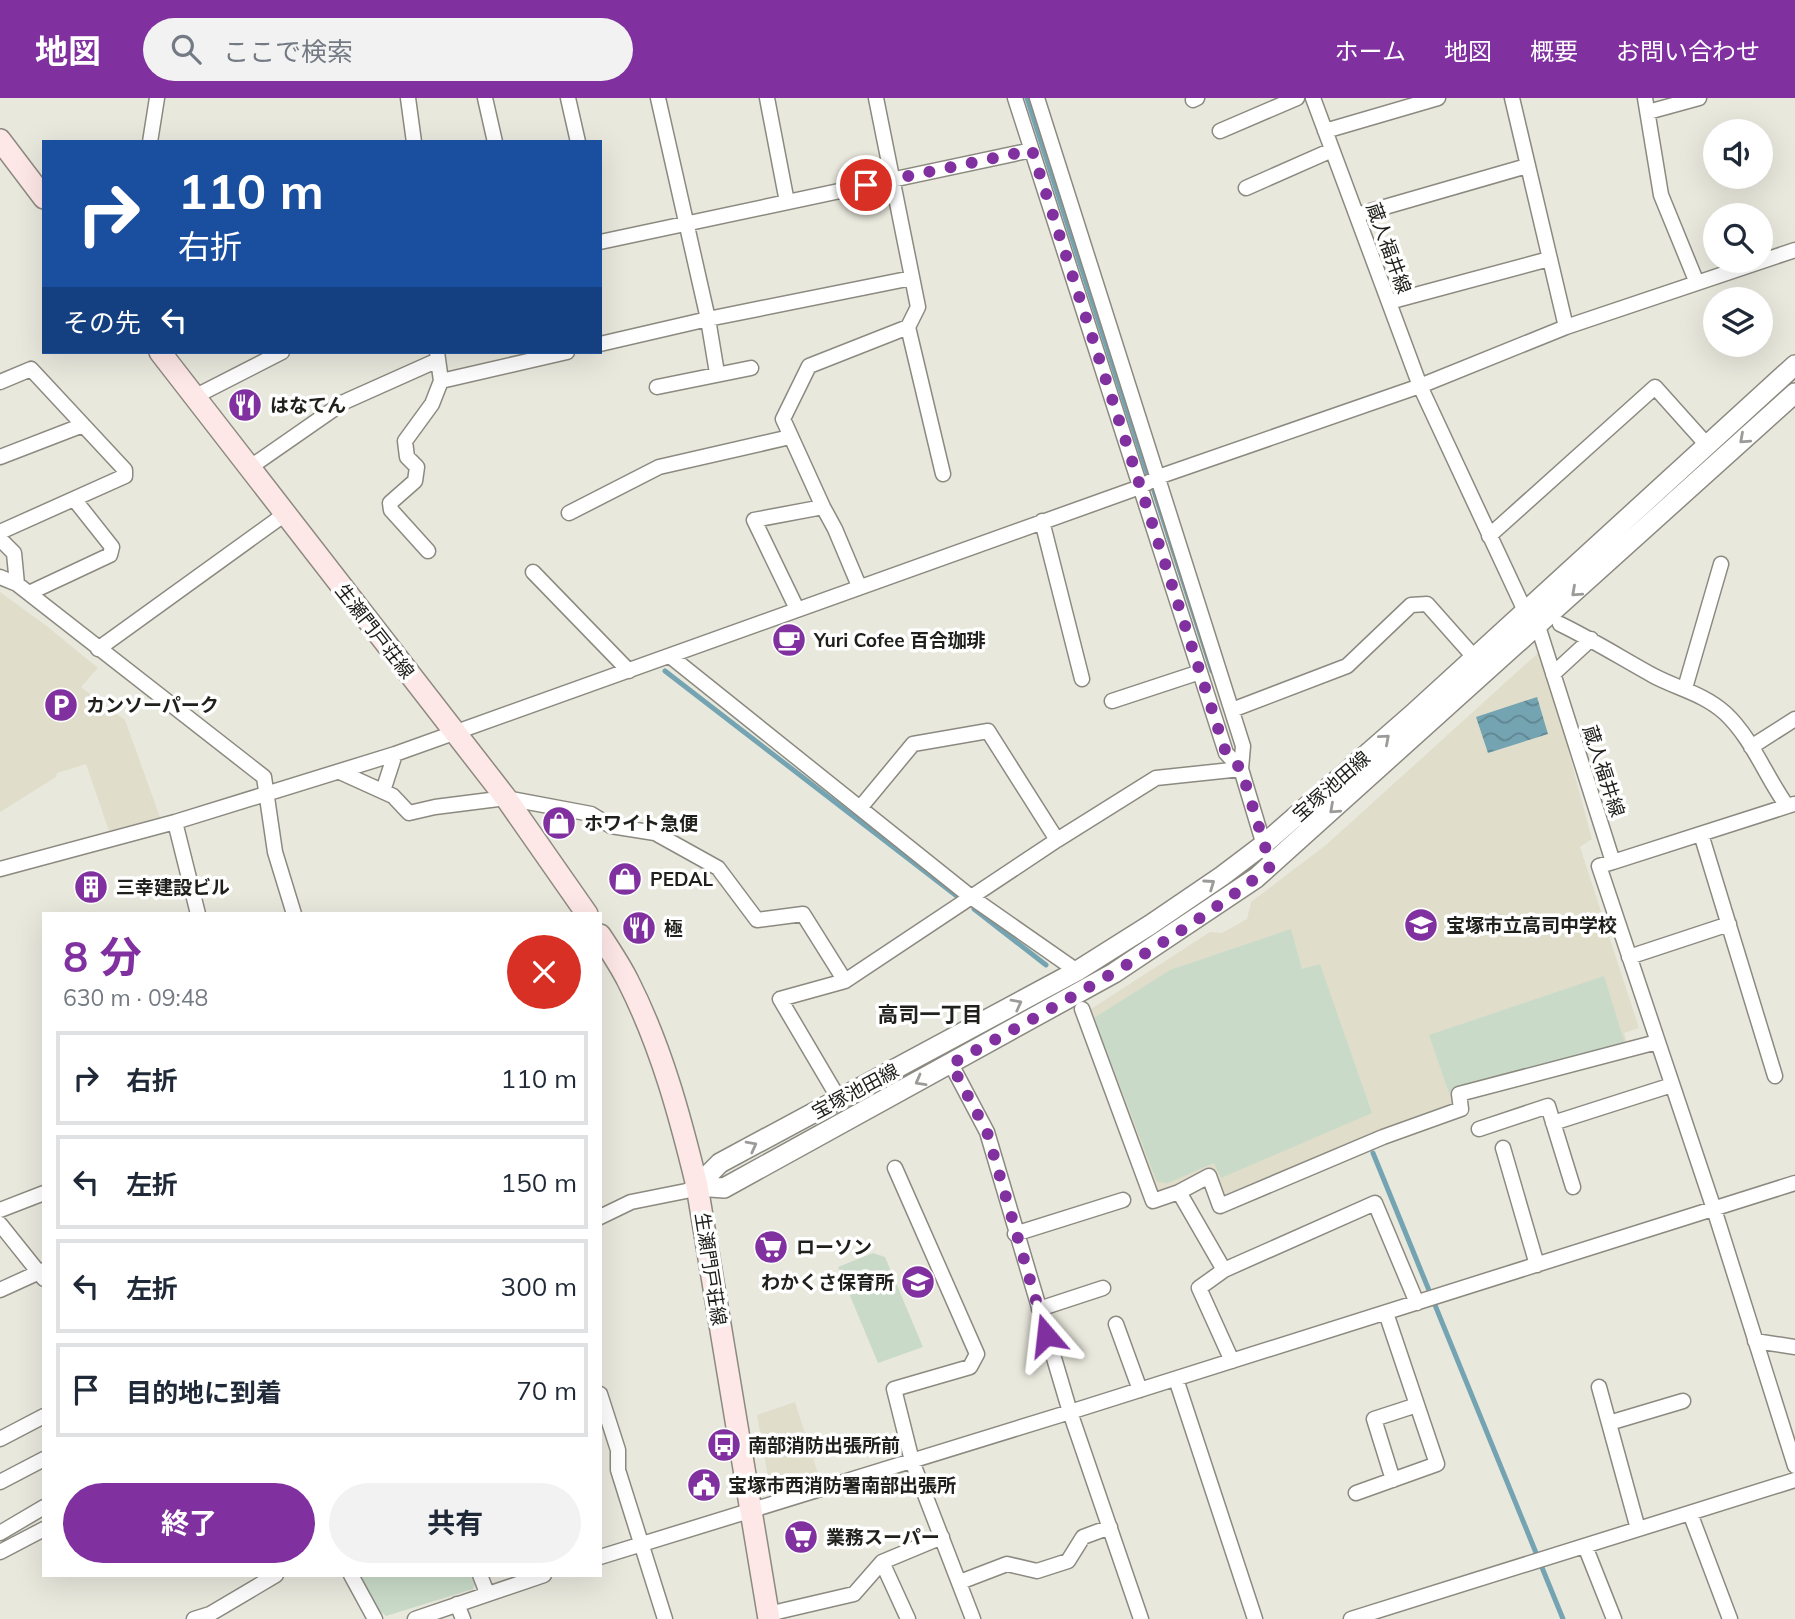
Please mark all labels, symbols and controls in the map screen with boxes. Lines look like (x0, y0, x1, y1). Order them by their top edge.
search box (143, 18, 633, 81)
text: 地図 (35, 30, 101, 71)
icon: search (167, 30, 205, 68)
text: ここで検索 (223, 35, 353, 68)
text: ホーム (1335, 36, 1406, 66)
text: 地図 (1444, 36, 1492, 66)
text: 概要 (1530, 36, 1578, 66)
text: お問い合わせ (1616, 36, 1760, 66)
map controls (1703, 119, 1773, 357)
button: sound (1703, 119, 1773, 189)
pin (836, 155, 896, 215)
text: 110 m (178, 160, 324, 221)
icon: arrive (847, 166, 885, 204)
icon: right (63, 168, 154, 259)
street label: 蔵人福井線 (1361, 199, 1417, 297)
button: search (1703, 203, 1773, 273)
text: 右折 (178, 226, 242, 266)
button: layers (1703, 287, 1773, 357)
icon: left (155, 301, 193, 339)
text: その先 (63, 306, 141, 339)
restaurant icon: はなてん (226, 386, 264, 424)
place label: はなてん (270, 393, 346, 417)
one-way arrow (1740, 430, 1753, 443)
street label: 生瀬門戸荘線 (330, 579, 420, 683)
one-way arrow (1571, 583, 1584, 596)
cafe icon: Yuri Cofee 百合珈琲 (770, 621, 808, 659)
place label: Yuri Cofee 百合珈琲 (813, 628, 986, 652)
parking icon: カンソーパーク (42, 686, 80, 724)
place label: カンソーパーク (86, 693, 219, 717)
street label: 蔵人福井線 (1578, 722, 1630, 820)
one-way arrow (1377, 735, 1390, 747)
street label: 宝塚池田線 (1287, 746, 1375, 826)
one-way arrow (1329, 801, 1342, 814)
shop icon: ホワイト急便 (540, 804, 578, 842)
place label: ホワイト急便 (584, 811, 698, 835)
shop icon: PEDAL (606, 860, 644, 898)
place label: PEDAL (650, 867, 713, 891)
building icon: 三幸建設ビル (72, 868, 110, 906)
place label: 三幸建設ビル (116, 875, 230, 899)
one-way arrow (1202, 880, 1215, 892)
school or university icon: 宝塚市立高司中学校 (1402, 906, 1440, 944)
restaurant icon: 極 (620, 909, 658, 947)
place label: 宝塚市立高司中学校 (1446, 913, 1617, 937)
place label: 極 (664, 916, 683, 940)
text: 8 分 (63, 930, 142, 983)
button: close (507, 935, 581, 1009)
text: 630 m · 09:48 (63, 983, 208, 1012)
one-way arrow (1010, 998, 1022, 1012)
district label: 高司一丁目 (878, 1001, 983, 1027)
street label: 宝塚池田線 (807, 1058, 903, 1124)
icon: right (67, 1059, 105, 1097)
text: 110 m (501, 1062, 577, 1095)
text: 右折 (126, 1064, 178, 1097)
one-way arrow (915, 1073, 927, 1086)
one-way arrow (744, 1141, 757, 1154)
icon: left (67, 1163, 105, 1201)
text: 150 m (501, 1166, 577, 1199)
text: 左折 (126, 1168, 178, 1201)
street label: 生瀬門戸荘線 (690, 1211, 732, 1327)
supermarket icon: ローソン (752, 1228, 790, 1266)
place label: ローソン (796, 1235, 872, 1259)
school or university icon: わかくさ保育所 (899, 1263, 937, 1301)
icon: left (67, 1267, 105, 1305)
text: 300 m (501, 1270, 577, 1303)
place label: わかくさ保育所 (761, 1270, 894, 1294)
text: 左折 (126, 1272, 178, 1305)
position arrow (1009, 1298, 1083, 1372)
icon: arrive (67, 1371, 105, 1409)
text: 70 m (516, 1374, 577, 1407)
text: 目的地に到着 (126, 1376, 282, 1409)
bus stop icon: 南部消防出張所前 (705, 1426, 743, 1464)
place label: 南部消防出張所前 (748, 1433, 900, 1457)
public building icon: 宝塚市西消防署南部出張所 (685, 1466, 723, 1504)
place label: 宝塚市西消防署南部出張所 (728, 1473, 956, 1497)
button: 終了 (63, 1483, 315, 1563)
button: 共有 (329, 1483, 581, 1563)
supermarket icon: 業務スーパー (782, 1518, 820, 1556)
place label: 業務スーパー (826, 1525, 940, 1549)

